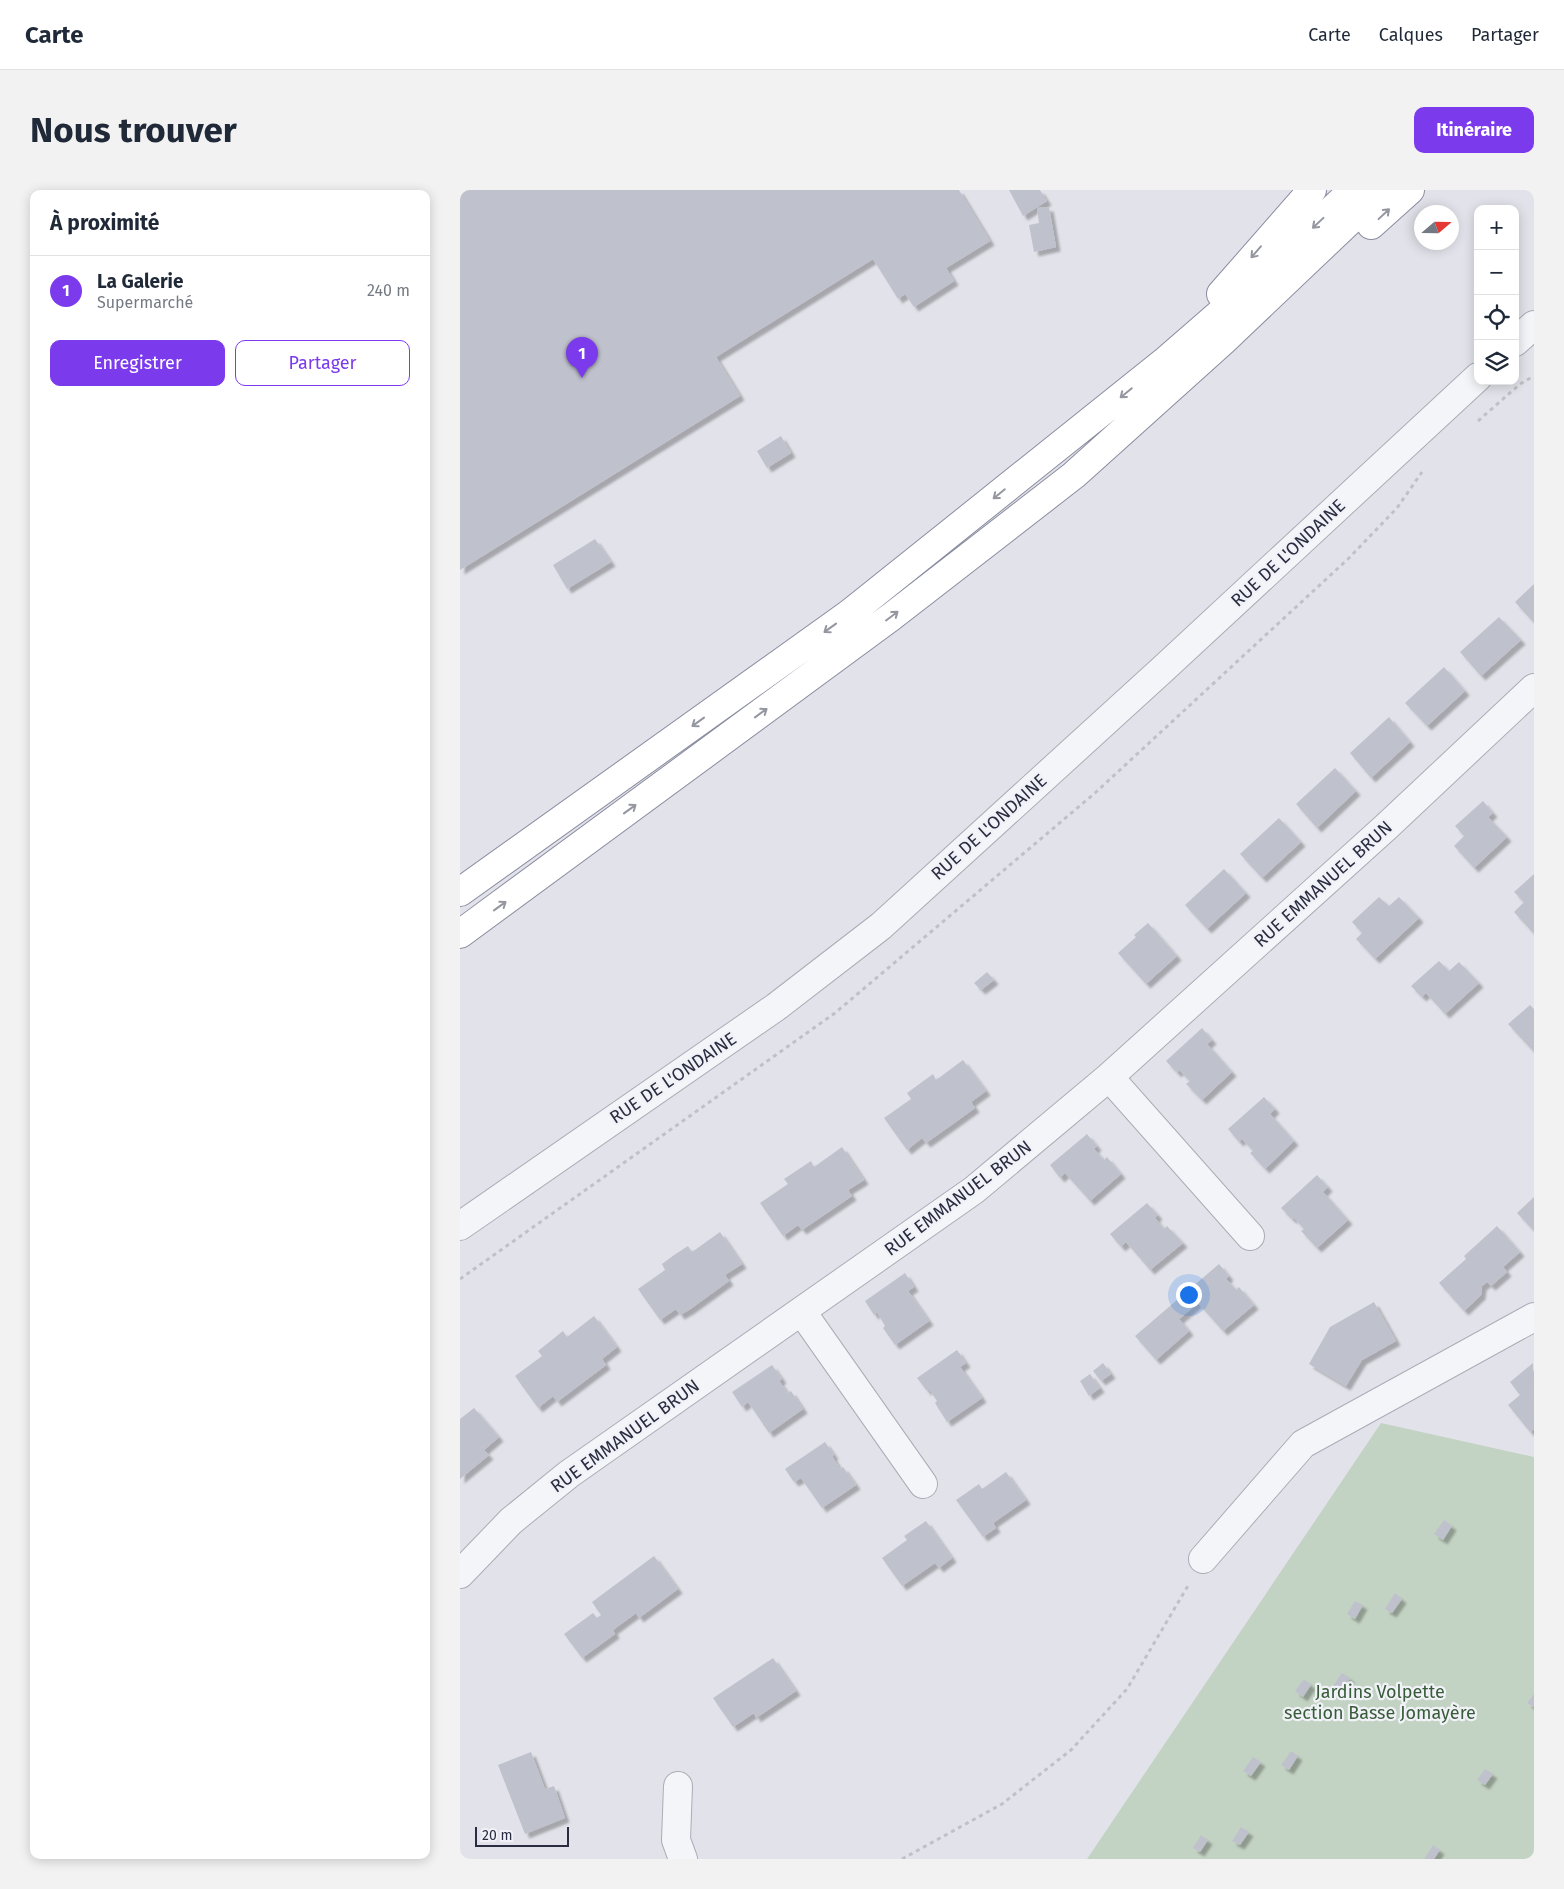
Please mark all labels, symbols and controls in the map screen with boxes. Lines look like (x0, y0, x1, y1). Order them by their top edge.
text: Carte (25, 21, 83, 49)
text: Carte (1308, 24, 1351, 46)
text: Calques (1379, 24, 1443, 46)
text: Partager (1471, 24, 1539, 46)
button: Itinéraire (1414, 107, 1534, 153)
text: Nous trouver (30, 109, 237, 151)
north arrow (1414, 205, 1459, 250)
map controls (1474, 205, 1519, 385)
button: + (1474, 205, 1519, 250)
one-way arrow (1378, 208, 1391, 219)
text: À proximité (50, 210, 159, 236)
one-way arrow (1311, 217, 1324, 229)
one-way arrow (1250, 246, 1262, 259)
button: − (1474, 250, 1519, 295)
text: La Galerie (97, 270, 183, 293)
text: 1 (62, 281, 70, 300)
text: 240 m (367, 281, 410, 300)
text: Supermarché (97, 293, 193, 312)
button: locate (1474, 295, 1519, 340)
pin: 1 (566, 337, 598, 378)
button: Enregistrer (50, 340, 225, 386)
button: Partager (235, 340, 410, 386)
button: layers (1474, 340, 1519, 385)
one-way arrow (1120, 387, 1133, 398)
one-way arrow (993, 489, 1006, 500)
street label: RUE DE L'ONDAINE (1226, 495, 1350, 611)
one-way arrow (885, 611, 899, 621)
one-way arrow (824, 623, 838, 633)
one-way arrow (754, 707, 767, 718)
one-way arrow (691, 717, 705, 727)
street label: RUE DE L'ONDAINE (927, 769, 1051, 885)
one-way arrow (623, 804, 637, 814)
street label: RUE EMMANUEL BRUN (1249, 816, 1397, 952)
one-way arrow (492, 901, 506, 911)
street label: RUE DE L'ONDAINE (606, 1028, 740, 1128)
street label: RUE EMMANUEL BRUN (880, 1135, 1036, 1261)
your location (1176, 1282, 1202, 1308)
street label: RUE EMMANUEL BRUN (546, 1375, 704, 1497)
park label: Jardins Volpette section Basse Jomayère (1284, 1681, 1476, 1724)
scale bar (475, 1824, 569, 1847)
text: 20 m (482, 1827, 512, 1844)

